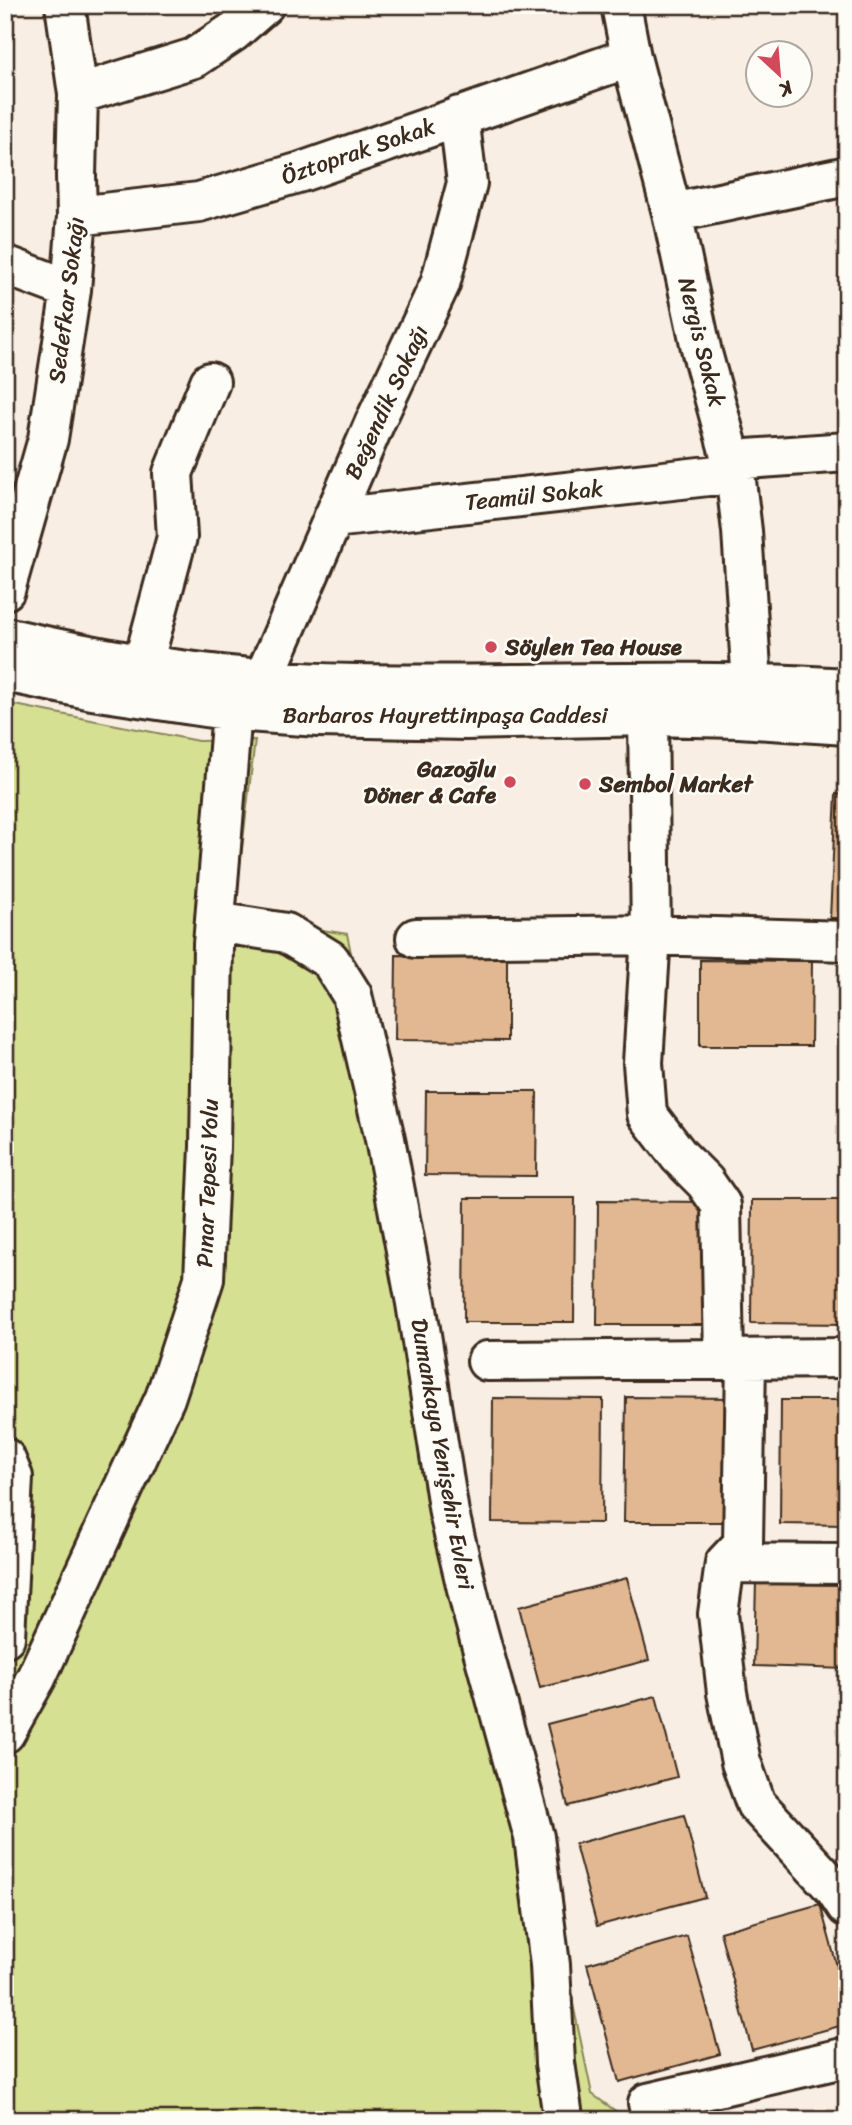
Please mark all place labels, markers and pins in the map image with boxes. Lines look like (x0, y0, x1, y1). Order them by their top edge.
place label: Söylen Tea House (504, 627, 683, 668)
marker: Söylen Tea House (483, 639, 499, 655)
place label: Gazoğlu Döner & Cafe (363, 749, 497, 816)
place label: Sembol Market (598, 764, 754, 805)
marker: Gazoğlu Döner & Cafe (502, 774, 518, 790)
marker: Sembol Market (577, 776, 593, 792)

